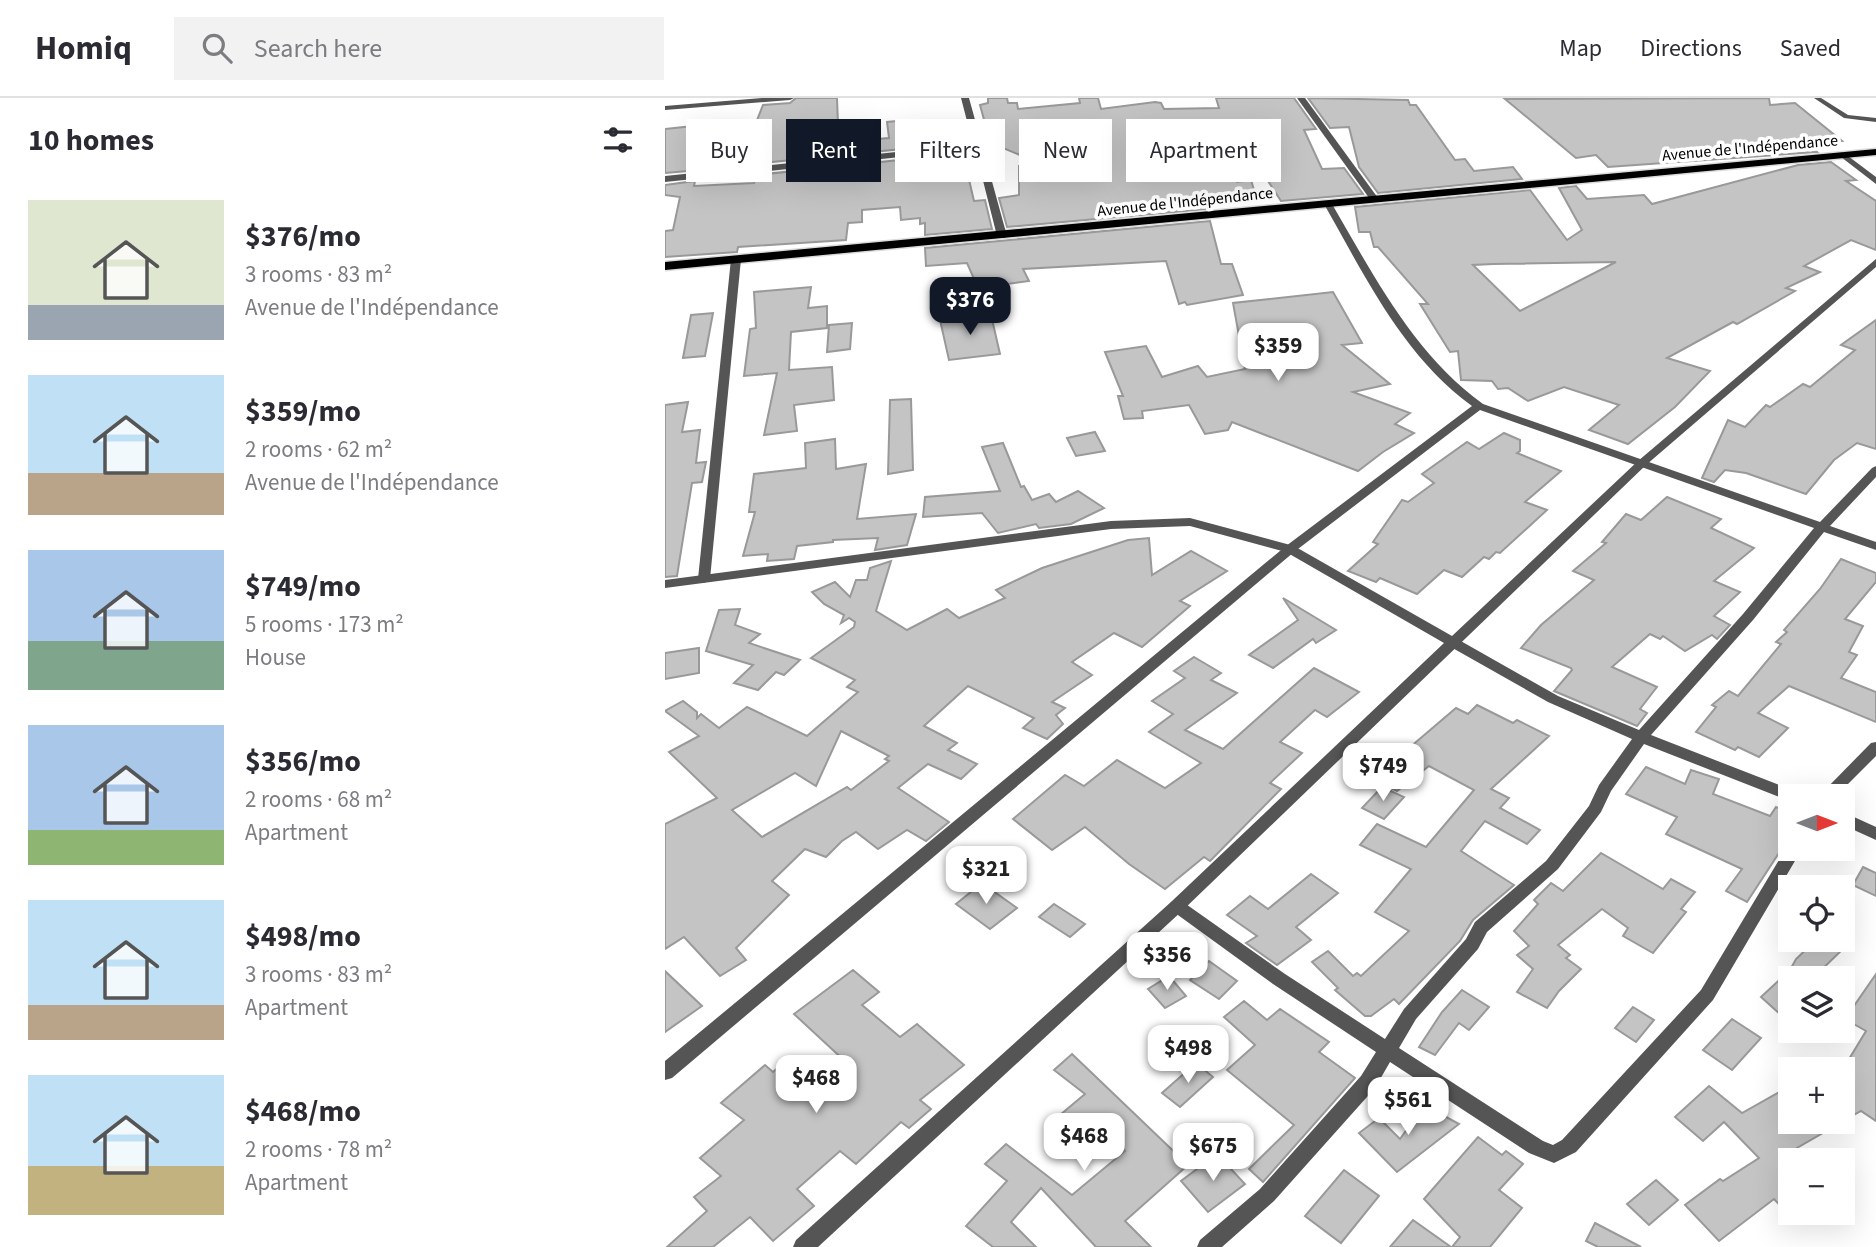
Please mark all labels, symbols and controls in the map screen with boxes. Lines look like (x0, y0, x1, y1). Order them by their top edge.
search box (174, 17, 664, 80)
text: Homiq (35, 25, 132, 72)
icon: search (198, 29, 236, 67)
text: Search here (254, 30, 382, 67)
text: Map (1559, 31, 1602, 66)
text: Directions (1640, 31, 1742, 66)
text: Saved (1780, 31, 1841, 66)
text: 10 homes (28, 119, 154, 162)
chip: Buy (686, 119, 772, 182)
chip: Rent (786, 119, 881, 182)
chip: Filters (895, 119, 1005, 182)
chip: New (1019, 119, 1112, 182)
chip: Apartment (1126, 119, 1281, 182)
icon: filters (599, 121, 637, 159)
street label: Avenue de l'Indépendance (1661, 129, 1839, 167)
street label: Avenue de l'Indépendance (1096, 182, 1274, 222)
text: $376/mo (245, 215, 361, 258)
icon: home (84, 228, 168, 312)
text: 3 rooms · 83 m² (245, 258, 392, 291)
pin: $376 (929, 278, 1011, 337)
text: $376 (946, 283, 994, 316)
text: Avenue de l'Indépendance (245, 291, 499, 324)
pin: $359 (1237, 324, 1319, 383)
text: $359 (1254, 329, 1302, 362)
text: $359/mo (245, 390, 361, 433)
icon: home (84, 403, 168, 487)
text: 2 rooms · 62 m² (245, 433, 392, 466)
text: Avenue de l'Indépendance (245, 466, 499, 499)
text: $749/mo (245, 565, 361, 608)
icon: home (84, 578, 168, 662)
text: 5 rooms · 173 m² (245, 608, 404, 641)
text: House (245, 641, 306, 674)
text: $356/mo (245, 740, 361, 783)
pin: $749 (1342, 744, 1424, 803)
text: $749 (1359, 749, 1407, 782)
icon: home (84, 753, 168, 837)
text: 2 rooms · 68 m² (245, 783, 392, 816)
north arrow (1778, 784, 1855, 861)
map controls (1778, 784, 1855, 1225)
text: Apartment (245, 816, 348, 849)
pin: $321 (945, 846, 1027, 906)
text: $321 (962, 852, 1010, 885)
button: locate (1778, 875, 1855, 952)
text: $498/mo (245, 915, 361, 958)
icon: home (84, 928, 168, 1012)
pin: $356 (1126, 932, 1208, 992)
text: $356 (1143, 938, 1191, 971)
text: 3 rooms · 83 m² (245, 958, 392, 991)
button: layers (1778, 966, 1855, 1043)
text: Apartment (245, 991, 348, 1024)
pin: $498 (1147, 1026, 1229, 1085)
text: $498 (1164, 1031, 1212, 1064)
pin: $468 (775, 1056, 857, 1115)
button: + (1778, 1057, 1855, 1134)
text: $468 (792, 1061, 840, 1094)
pin: $561 (1367, 1077, 1449, 1137)
text: $561 (1384, 1083, 1432, 1116)
text: $468/mo (245, 1090, 361, 1133)
icon: home (84, 1103, 168, 1187)
pin: $468 (1043, 1114, 1125, 1173)
text: $468 (1060, 1119, 1108, 1152)
pin: $675 (1172, 1124, 1254, 1183)
text: $675 (1189, 1129, 1237, 1162)
text: 2 rooms · 78 m² (245, 1133, 392, 1166)
button: − (1778, 1148, 1855, 1225)
text: Apartment (245, 1166, 348, 1199)

